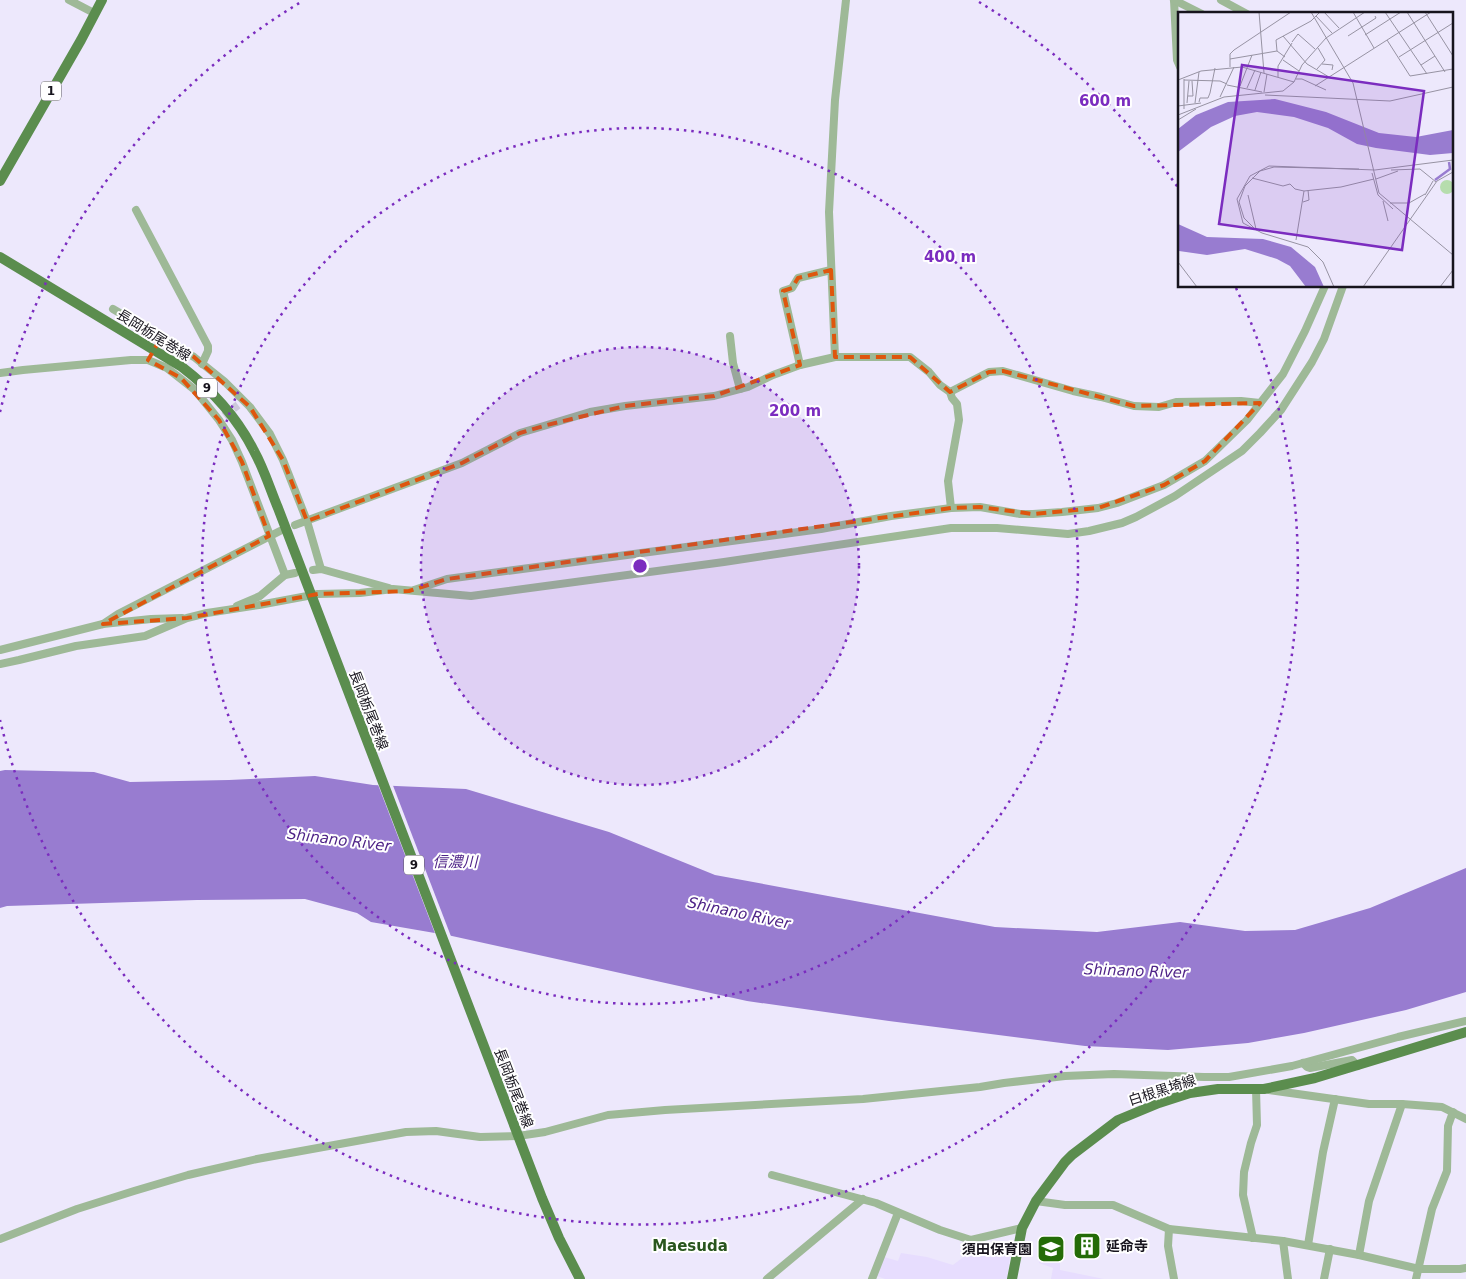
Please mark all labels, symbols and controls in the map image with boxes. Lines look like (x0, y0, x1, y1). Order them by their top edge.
inset map (1178, 12, 1454, 288)
road number: 1 (41, 82, 61, 100)
text: 600 m (1079, 92, 1131, 110)
text: 400 m (924, 248, 976, 266)
street label: 長岡栃尾巻線 (114, 306, 194, 364)
road number: 9 (197, 378, 217, 398)
text: 200 m (769, 402, 821, 420)
centre of rings (631, 557, 649, 575)
street label: 長岡栃尾巻線 (346, 668, 392, 752)
water label: Shinano River (286, 825, 393, 855)
water label: 信濃川 (432, 853, 479, 871)
road number: 9 (404, 856, 424, 874)
water label: Shinano River (686, 893, 793, 933)
water label: Shinano River (1084, 960, 1189, 982)
street label: 長岡栃尾巻線 (491, 1046, 537, 1130)
street label: 白根黒埼線 (1126, 1072, 1198, 1108)
building icon: 延命寺 (1072, 1231, 1102, 1261)
school or university icon: 須田保育園 (1036, 1234, 1066, 1264)
district label: Maesuda (652, 1237, 728, 1255)
place label: 延命寺 (1106, 1238, 1148, 1254)
place label: 須田保育園 (962, 1241, 1032, 1257)

